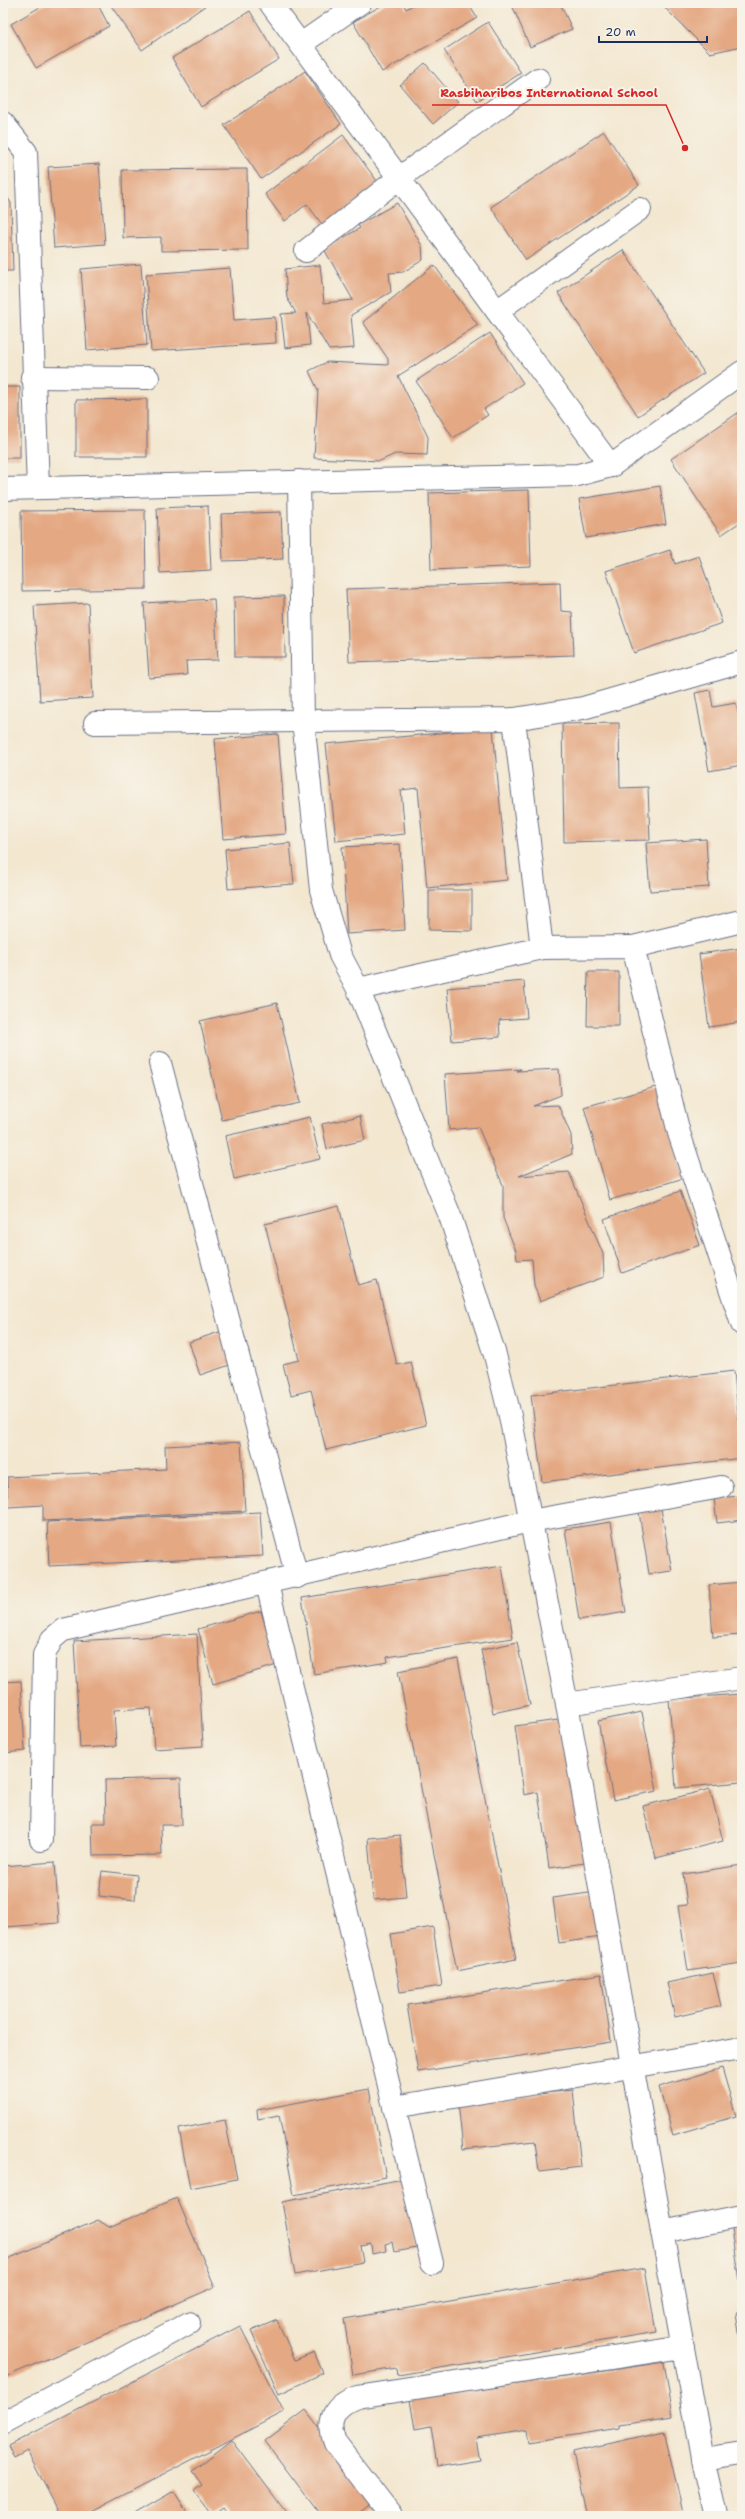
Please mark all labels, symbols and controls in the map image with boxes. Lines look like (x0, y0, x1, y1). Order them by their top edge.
scale bar (599, 18, 707, 44)
text: 20 m (605, 24, 636, 40)
callout: Rasbiharibos International School (432, 81, 666, 105)
text: Rasbiharibos International School (440, 85, 658, 101)

